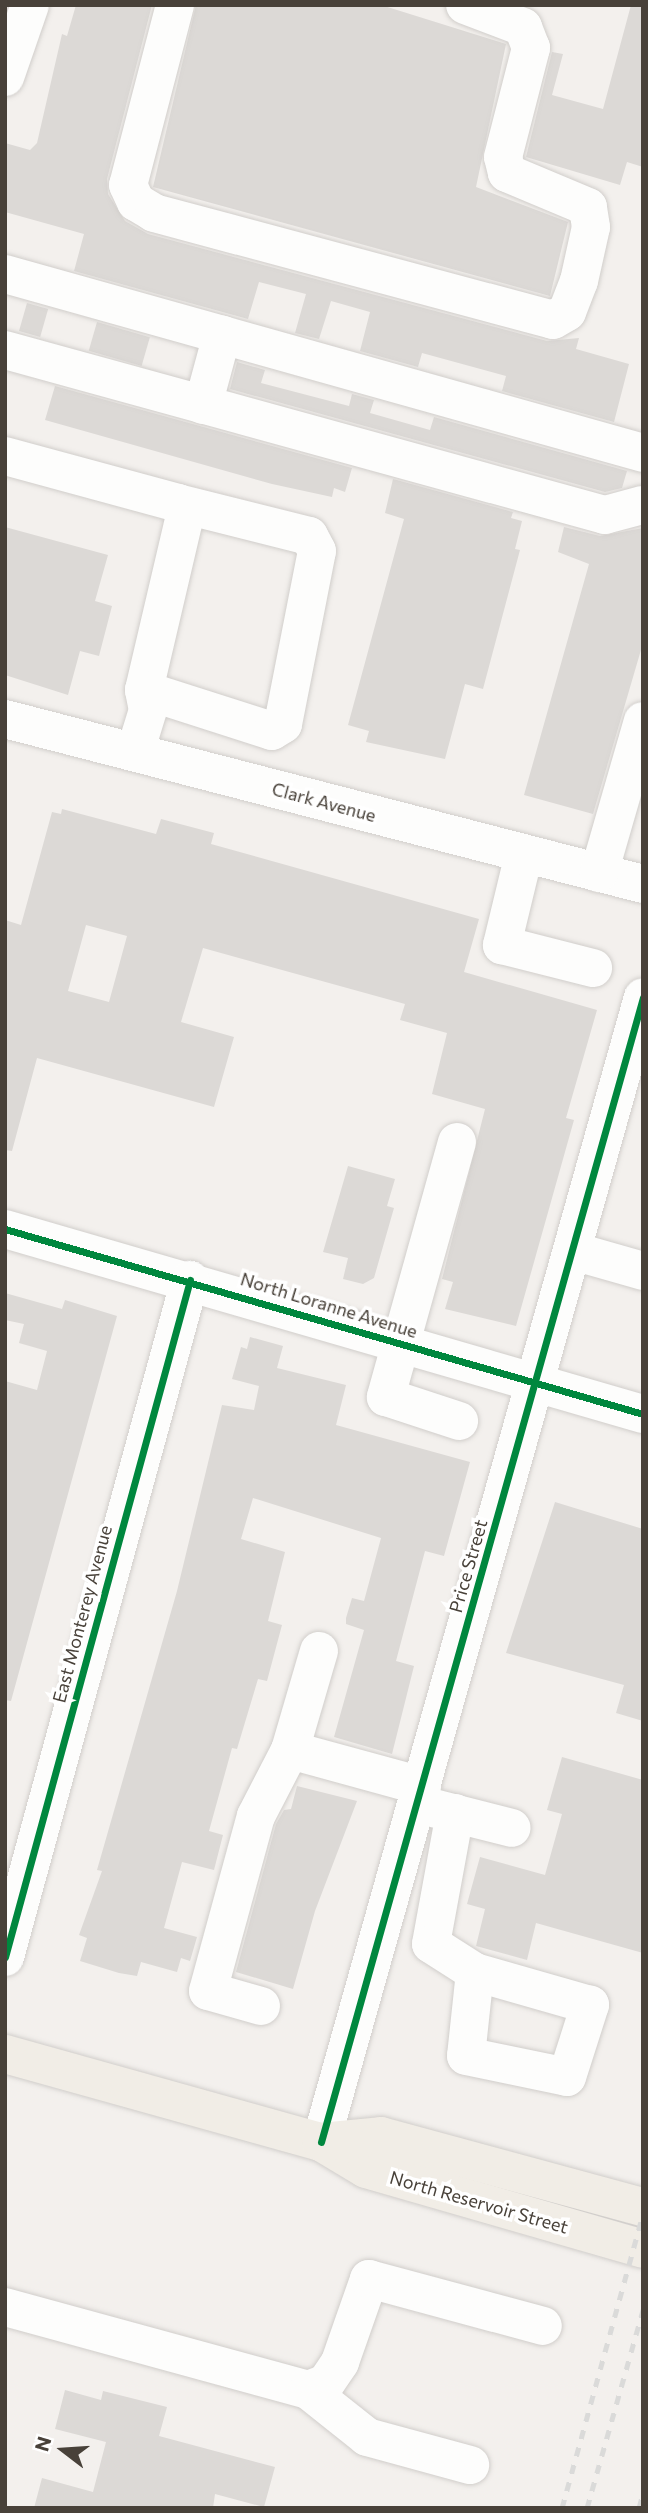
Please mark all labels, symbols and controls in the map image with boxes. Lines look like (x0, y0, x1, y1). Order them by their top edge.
street label: Clark Avenue (270, 778, 378, 826)
street label: North Loranne Avenue (238, 1268, 420, 1342)
street label: Price Street (444, 1517, 492, 1615)
street label: East Monterey Avenue (48, 1523, 116, 1705)
street label: North Reservoir Street (387, 2166, 571, 2238)
north arrow (28, 2415, 98, 2485)
text: N (29, 2434, 56, 2454)

